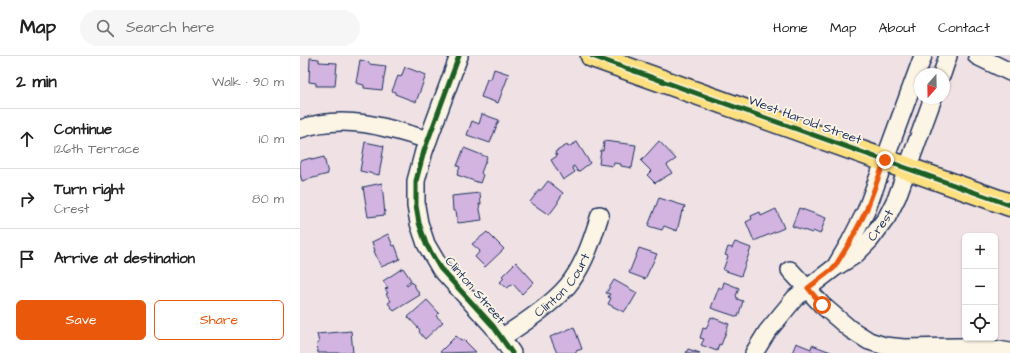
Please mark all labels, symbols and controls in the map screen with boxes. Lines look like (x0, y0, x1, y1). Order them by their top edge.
search box (80, 10, 360, 46)
text: Map (20, 14, 56, 41)
icon: search (94, 17, 116, 39)
text: Search here (126, 17, 215, 38)
text: Home (773, 18, 808, 38)
text: Map (830, 18, 856, 38)
text: About (878, 18, 916, 38)
text: Contact (938, 18, 990, 38)
north arrow (914, 68, 950, 104)
text: 2 min (16, 70, 57, 94)
text: Walk · 90 m (212, 73, 284, 91)
street label: West Harold Street (746, 91, 865, 149)
text: Continue (54, 119, 112, 140)
icon: ahead (16, 128, 38, 150)
text: 10 m (259, 130, 284, 148)
text: 126th Terrace (54, 140, 140, 158)
route end (876, 151, 894, 169)
text: Turn right (54, 179, 125, 200)
icon: right (16, 188, 38, 210)
text: 80 m (252, 190, 284, 208)
text: Crest (54, 200, 89, 218)
street label: Crest (863, 206, 899, 245)
map controls (962, 233, 998, 341)
button: + (962, 233, 998, 269)
icon: arrive (16, 248, 38, 270)
text: Arrive at destination (54, 248, 195, 269)
street label: Clinton Court (530, 250, 595, 322)
street label: Clinton Street (441, 252, 510, 328)
button: − (962, 269, 998, 305)
route start (813, 296, 831, 314)
button: Save (16, 300, 146, 340)
button: Share (154, 300, 284, 340)
button: locate (962, 305, 998, 341)

